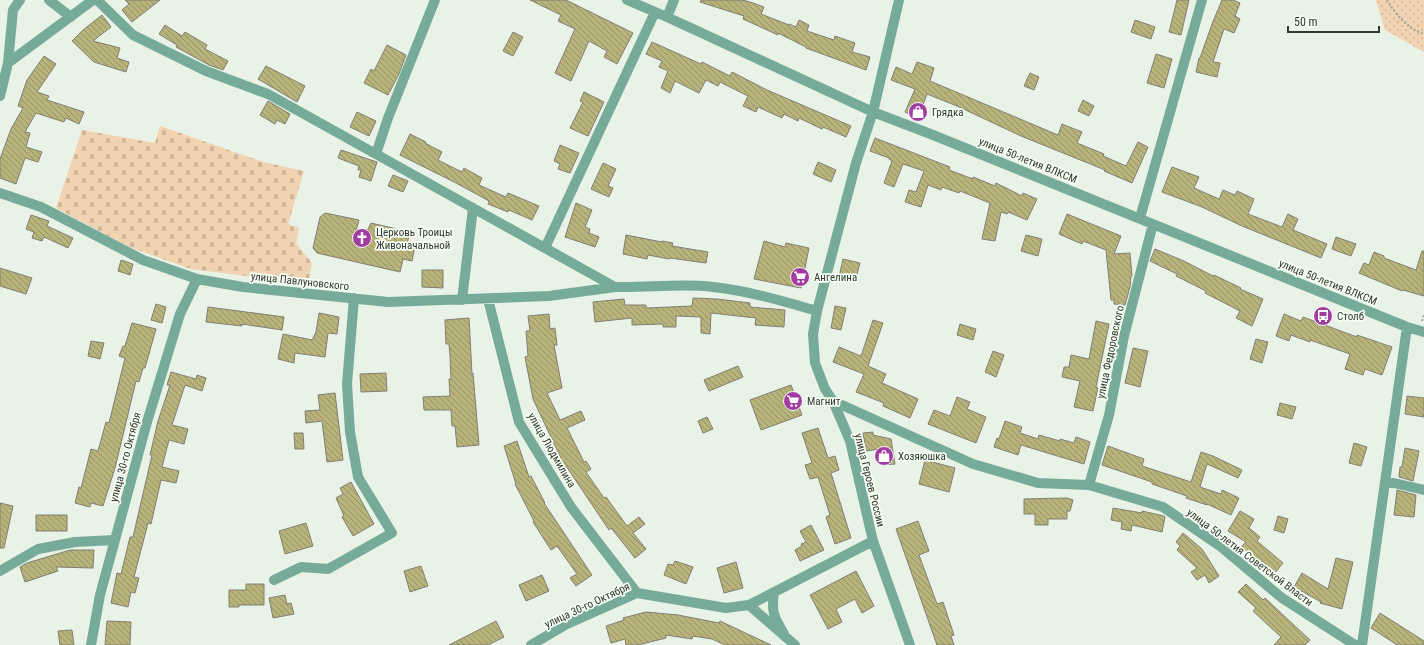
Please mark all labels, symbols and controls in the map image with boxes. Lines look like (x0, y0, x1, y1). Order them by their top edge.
scale bar (1288, 8, 1379, 34)
text: 50 m (1294, 15, 1318, 29)
shop icon: Грядка (907, 101, 929, 123)
place label: Грядка (932, 106, 963, 119)
street label: улица 50-летия ВЛКСМ (977, 135, 1079, 186)
place label: Церковь Троицы Живоначальной (376, 226, 452, 252)
church icon: Церковь Троицы Живоначальной (351, 227, 373, 249)
street label: улица 50-летия ВЛКСМ (1277, 257, 1379, 308)
supermarket icon: Ангелина (789, 266, 811, 288)
street label: улица Павлуновского (250, 270, 350, 293)
place label: Ангелина (814, 271, 857, 284)
street label: улица Федоровского (1094, 304, 1127, 400)
bus stop icon: Столб (1312, 305, 1334, 327)
place label: Столб (1337, 310, 1364, 323)
supermarket icon: Магнит (782, 390, 804, 412)
place label: Магнит (807, 395, 841, 408)
street label: улица 30-го Октября (107, 411, 144, 504)
street label: улица Людмилина (525, 411, 578, 490)
street label: улица Героев России (852, 432, 887, 528)
shop icon: Хозяюшка (873, 445, 895, 467)
place label: Хозяюшка (898, 450, 946, 463)
street label: улица 50-летия Советской Власти (1184, 506, 1315, 609)
street label: улица 30-го Октября (542, 580, 632, 631)

